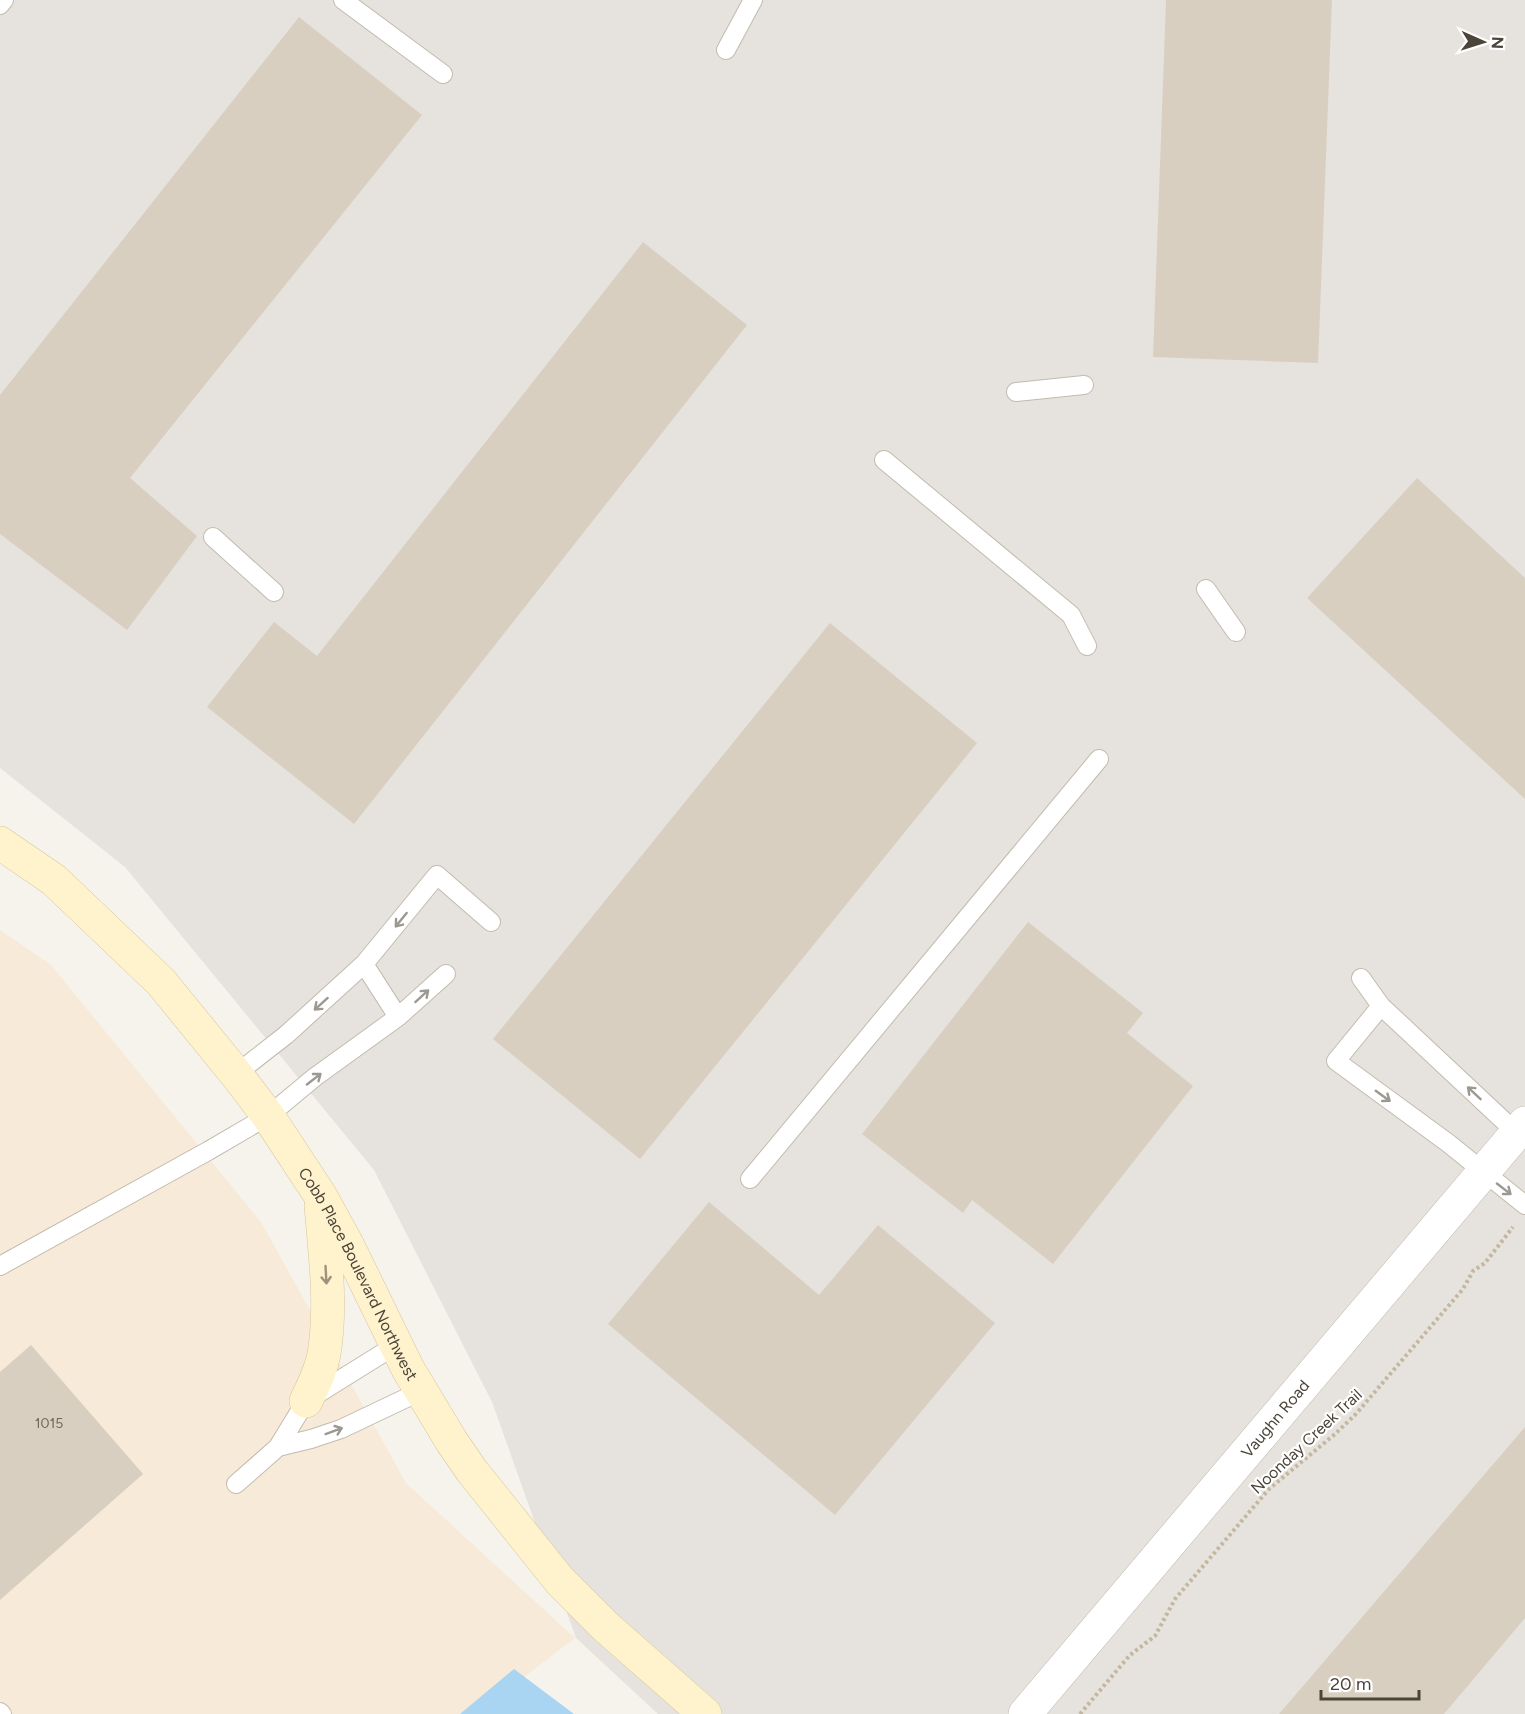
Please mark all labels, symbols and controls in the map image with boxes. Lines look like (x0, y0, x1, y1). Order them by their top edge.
north arrow (1453, 12, 1513, 72)
text: N (1488, 36, 1507, 49)
one-way arrow (394, 912, 407, 928)
one-way arrow (414, 989, 430, 1002)
one-way arrow (314, 996, 329, 1010)
one-way arrow (305, 1072, 321, 1085)
one-way arrow (1467, 1086, 1482, 1100)
one-way arrow (1375, 1090, 1391, 1102)
street label: Cobb Place Boulevard Northwest (295, 1164, 422, 1384)
one-way arrow (1496, 1182, 1512, 1195)
one-way arrow (320, 1264, 331, 1284)
street label: Vaughn Road (1237, 1376, 1313, 1462)
street label: Noonday Creek Trail (1247, 1385, 1366, 1498)
house number: 1015 (35, 1415, 63, 1432)
one-way arrow (324, 1425, 343, 1436)
scale bar (1321, 1663, 1418, 1701)
text: 20 m (1330, 1673, 1371, 1695)

